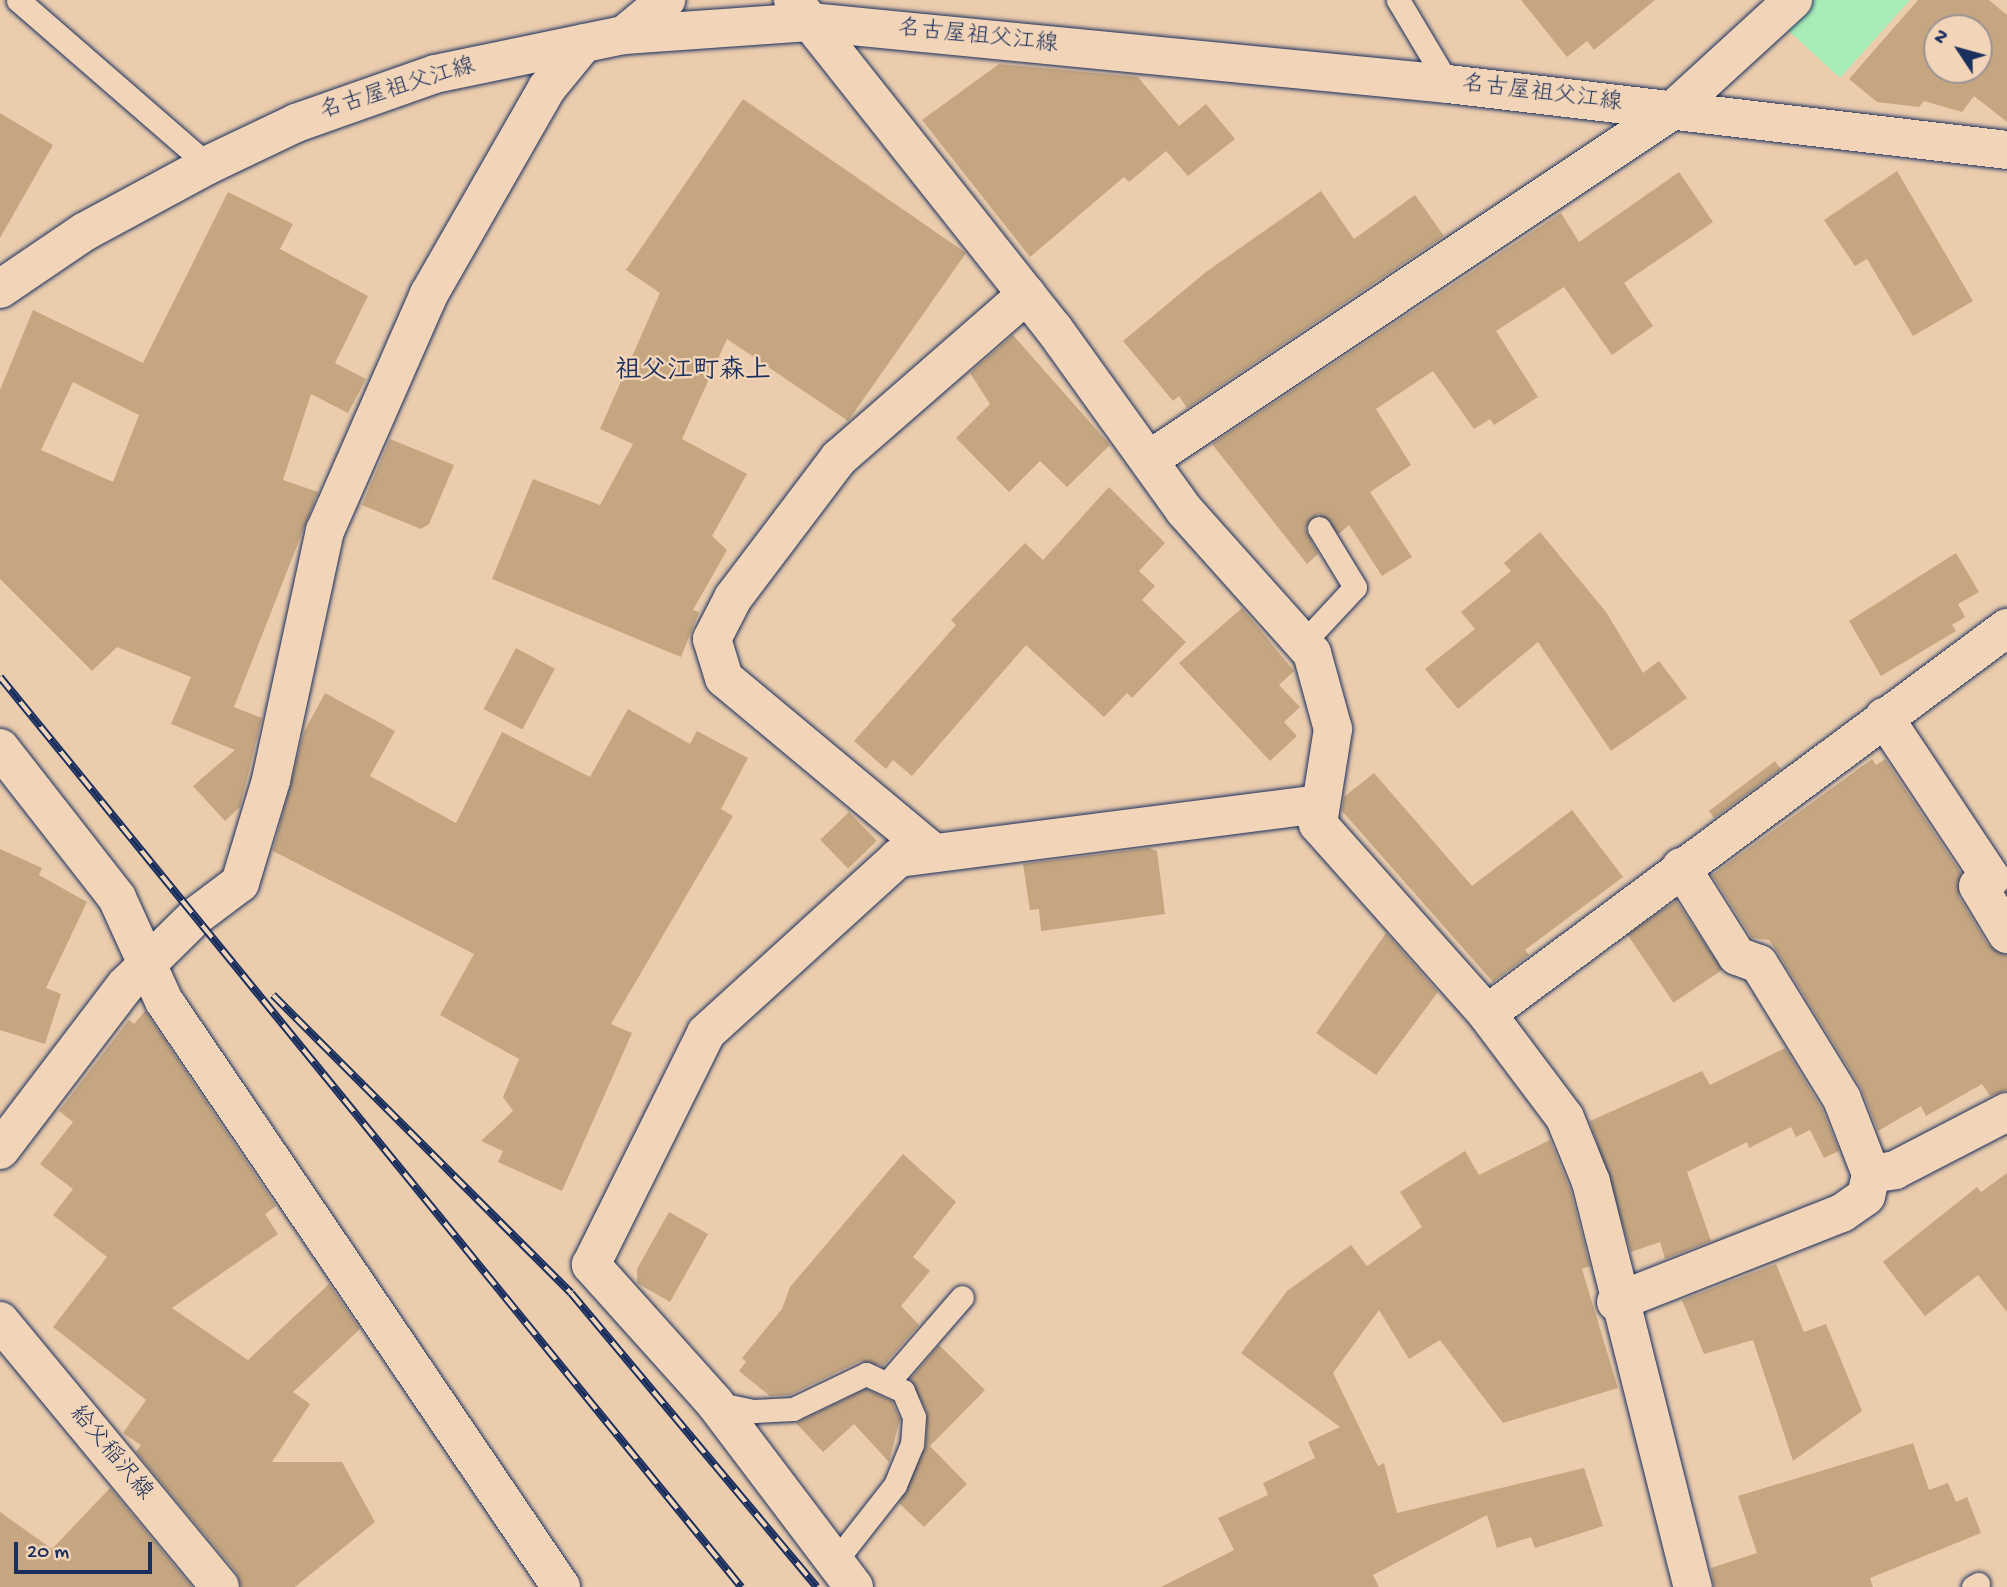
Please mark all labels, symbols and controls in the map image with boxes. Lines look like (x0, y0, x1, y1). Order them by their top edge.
north arrow (1923, 14, 1993, 84)
street label: 名古屋祖父江線 (896, 16, 1060, 60)
text: N (1929, 26, 1955, 49)
street label: 名古屋祖父江線 (317, 53, 479, 127)
street label: 名古屋祖父江線 (1460, 71, 1624, 119)
district label: 祖父江町森上 (615, 357, 771, 389)
street label: 給父稲沢線 (62, 1401, 158, 1507)
scale bar (18, 1528, 156, 1572)
text: 20 m (27, 1541, 69, 1566)

